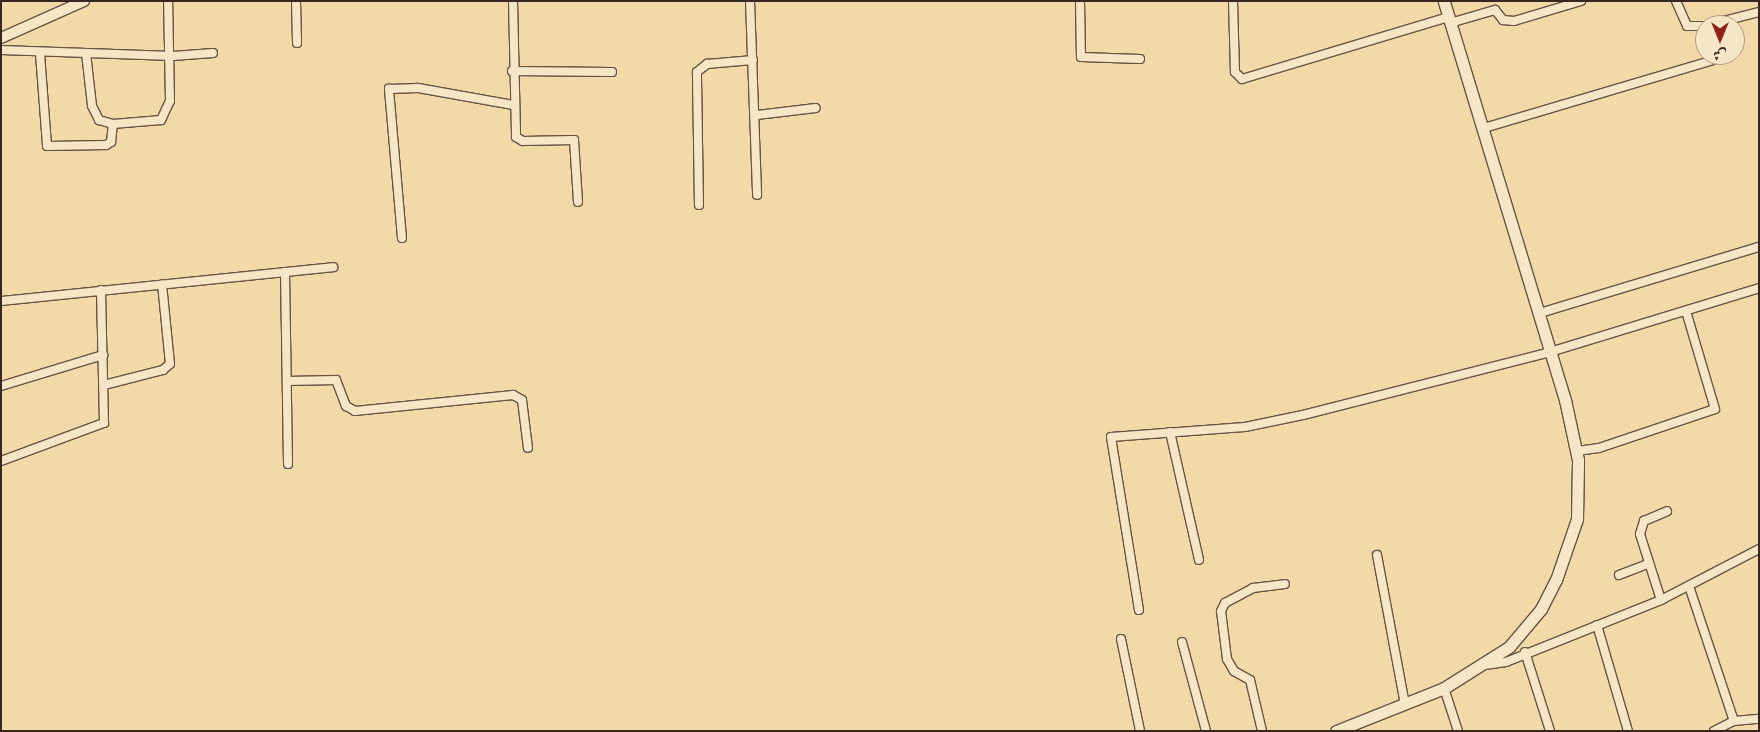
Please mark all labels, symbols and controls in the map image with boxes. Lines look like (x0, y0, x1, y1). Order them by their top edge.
north arrow (1695, 15, 1745, 65)
text: ش (1713, 46, 1727, 63)

